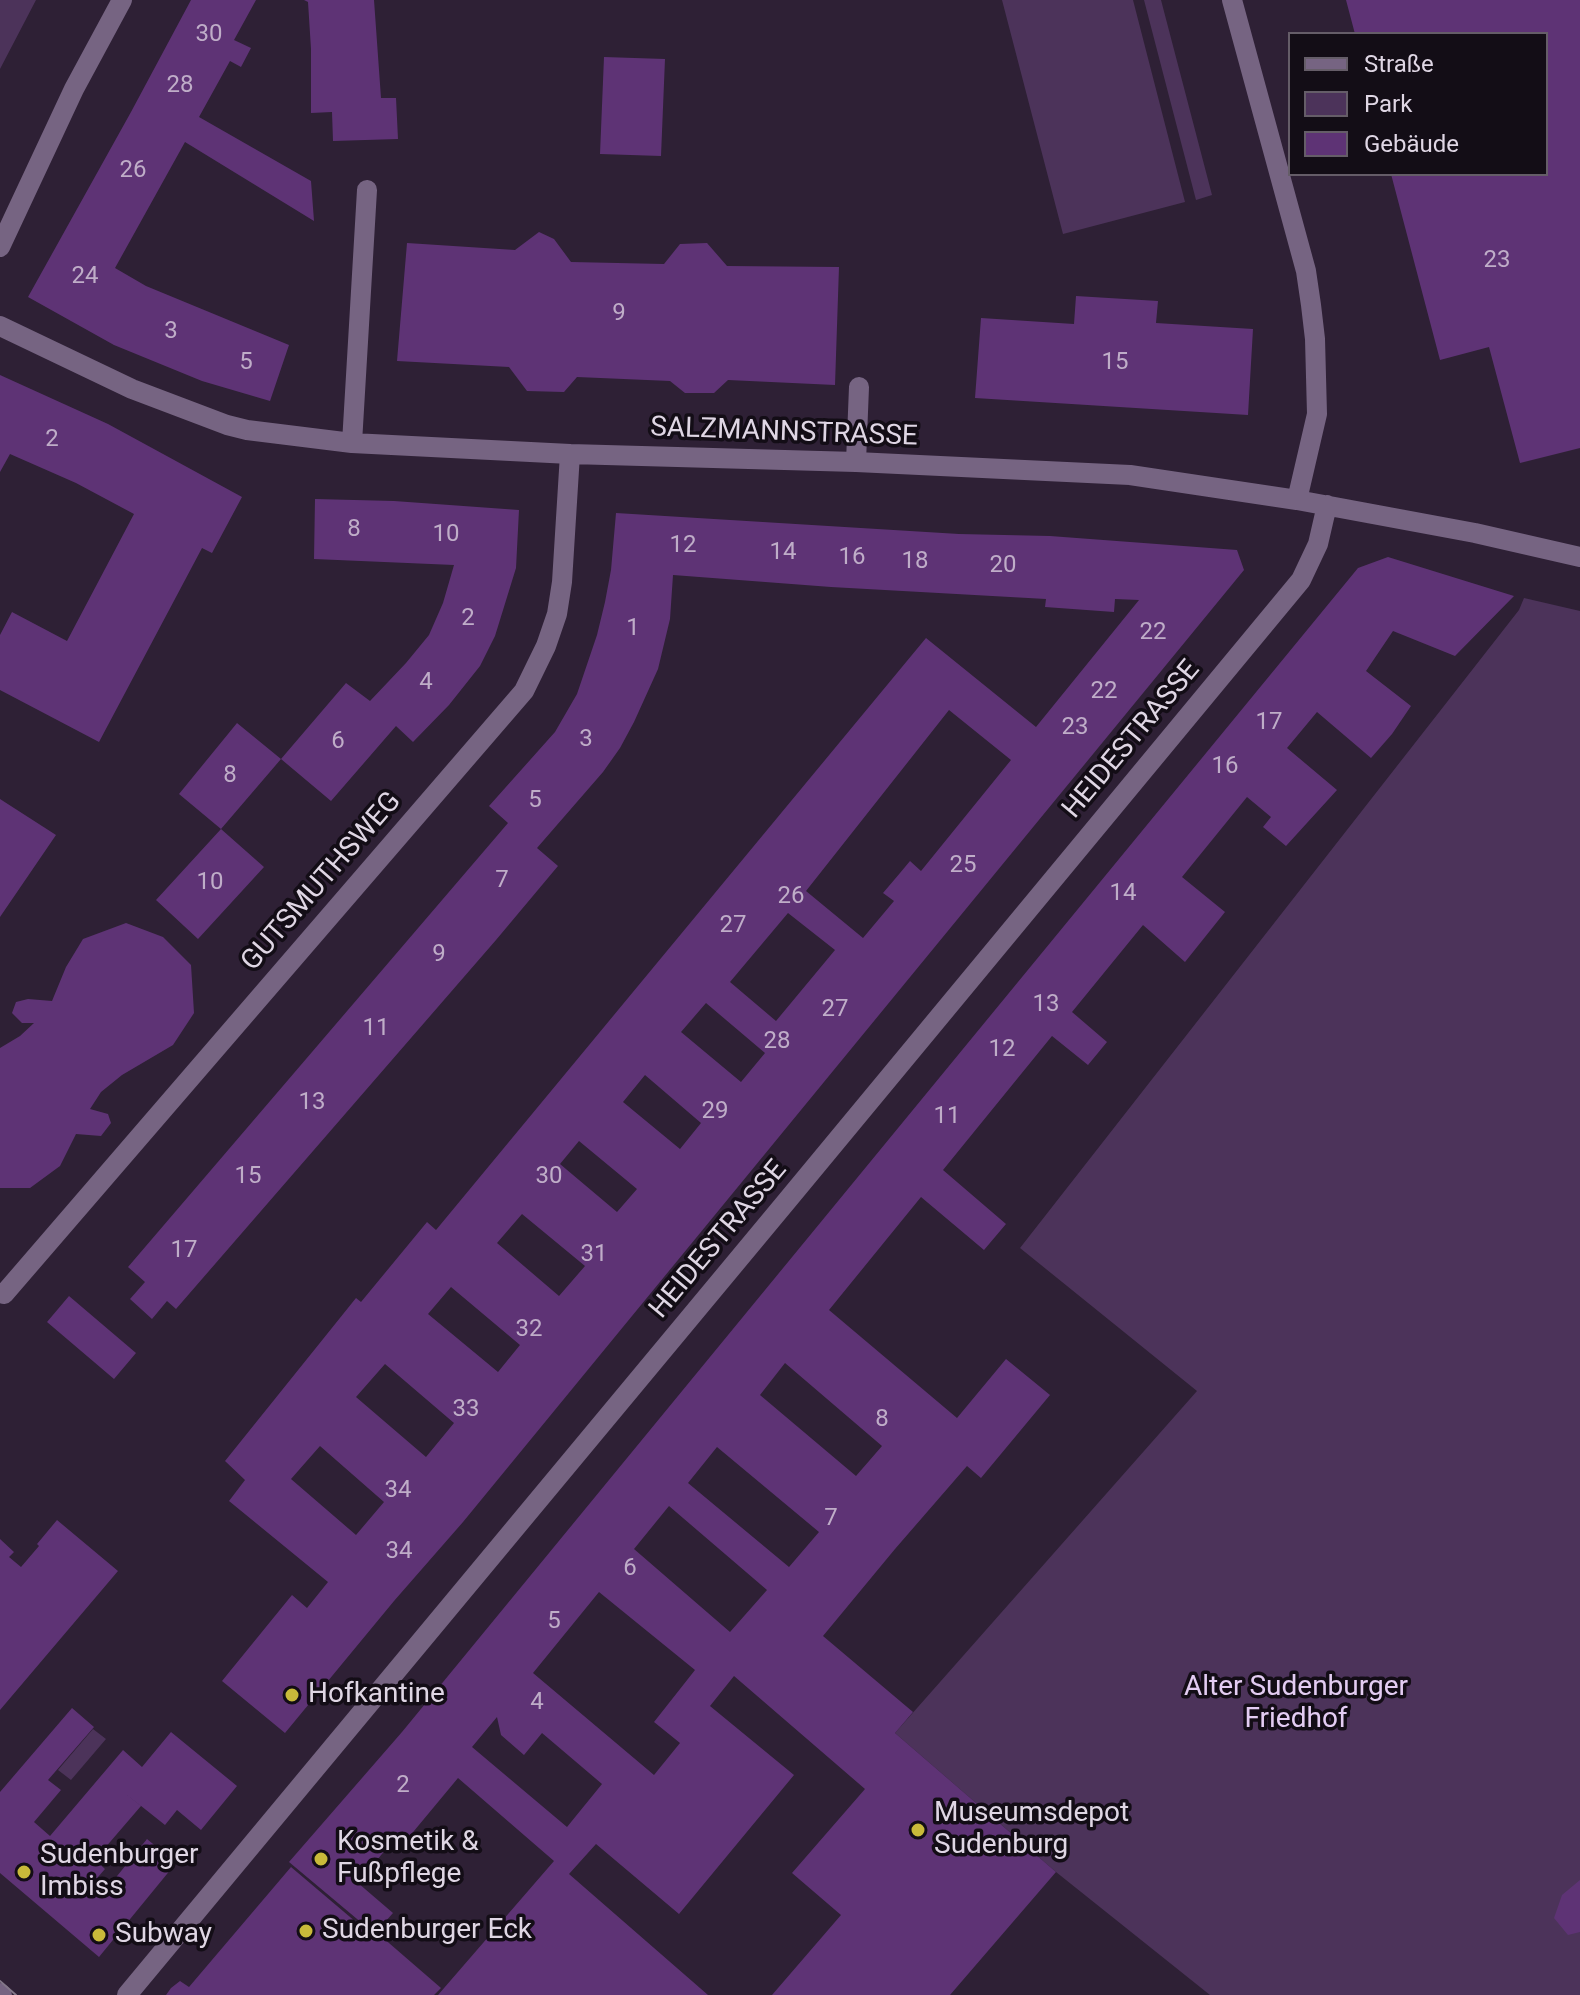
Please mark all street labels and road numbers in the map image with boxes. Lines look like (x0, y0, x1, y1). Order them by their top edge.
street label: SALZMANNSTRASSE (650, 412, 918, 454)
street label: HEIDESTRASSE (1056, 654, 1208, 826)
street label: GUTSMUTHSWEG (235, 786, 409, 978)
street label: HEIDESTRASSE (643, 1154, 795, 1326)

